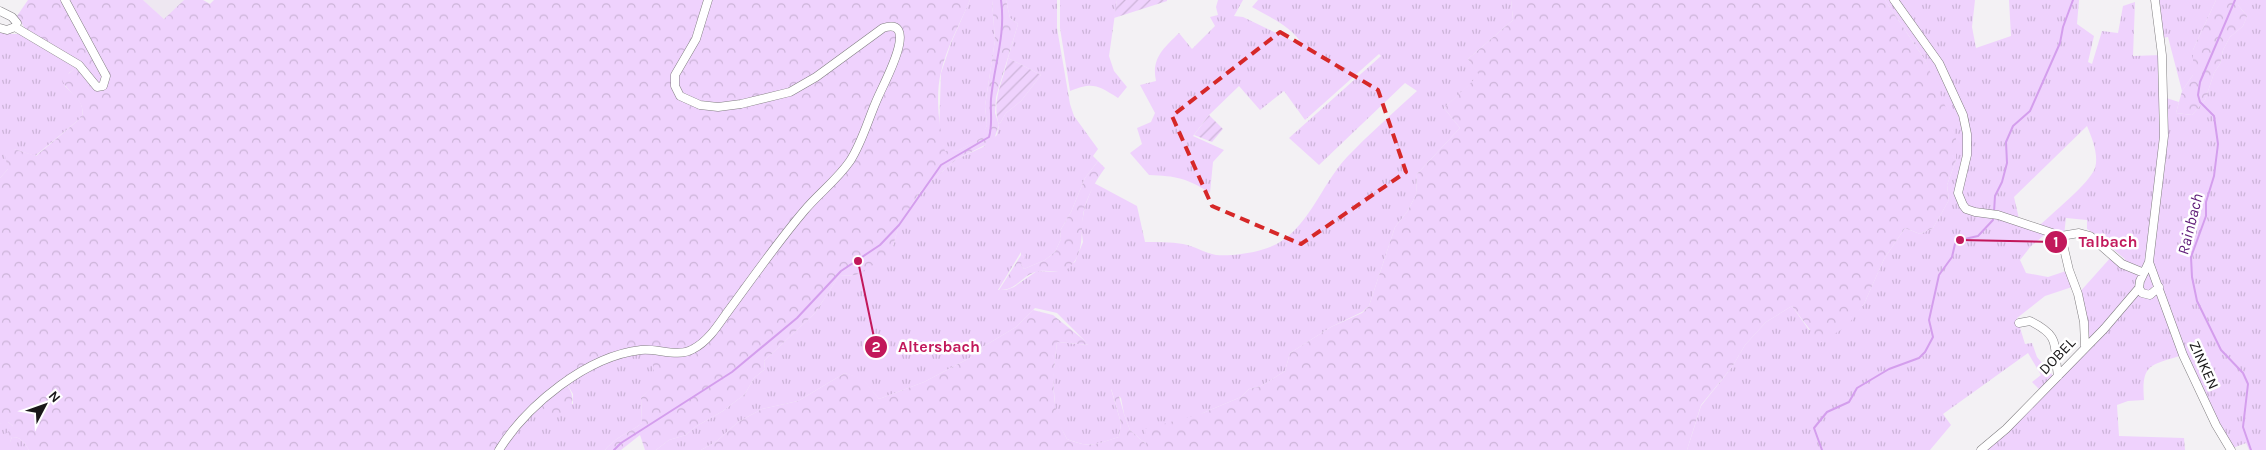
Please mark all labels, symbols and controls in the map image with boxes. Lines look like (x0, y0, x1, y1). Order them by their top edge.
water label: Rainbach (2173, 191, 2207, 257)
callout: Talbach (2043, 226, 2147, 257)
text: Talbach (2079, 232, 2137, 251)
text: 1 (2053, 233, 2059, 251)
callout: Altersbach (863, 331, 990, 362)
street label: DOBEL (2035, 334, 2079, 378)
text: Altersbach (898, 337, 980, 356)
text: 2 (871, 338, 881, 356)
street label: ZINKEN (2185, 338, 2223, 392)
north arrow (20, 380, 70, 430)
text: N (45, 387, 64, 406)

